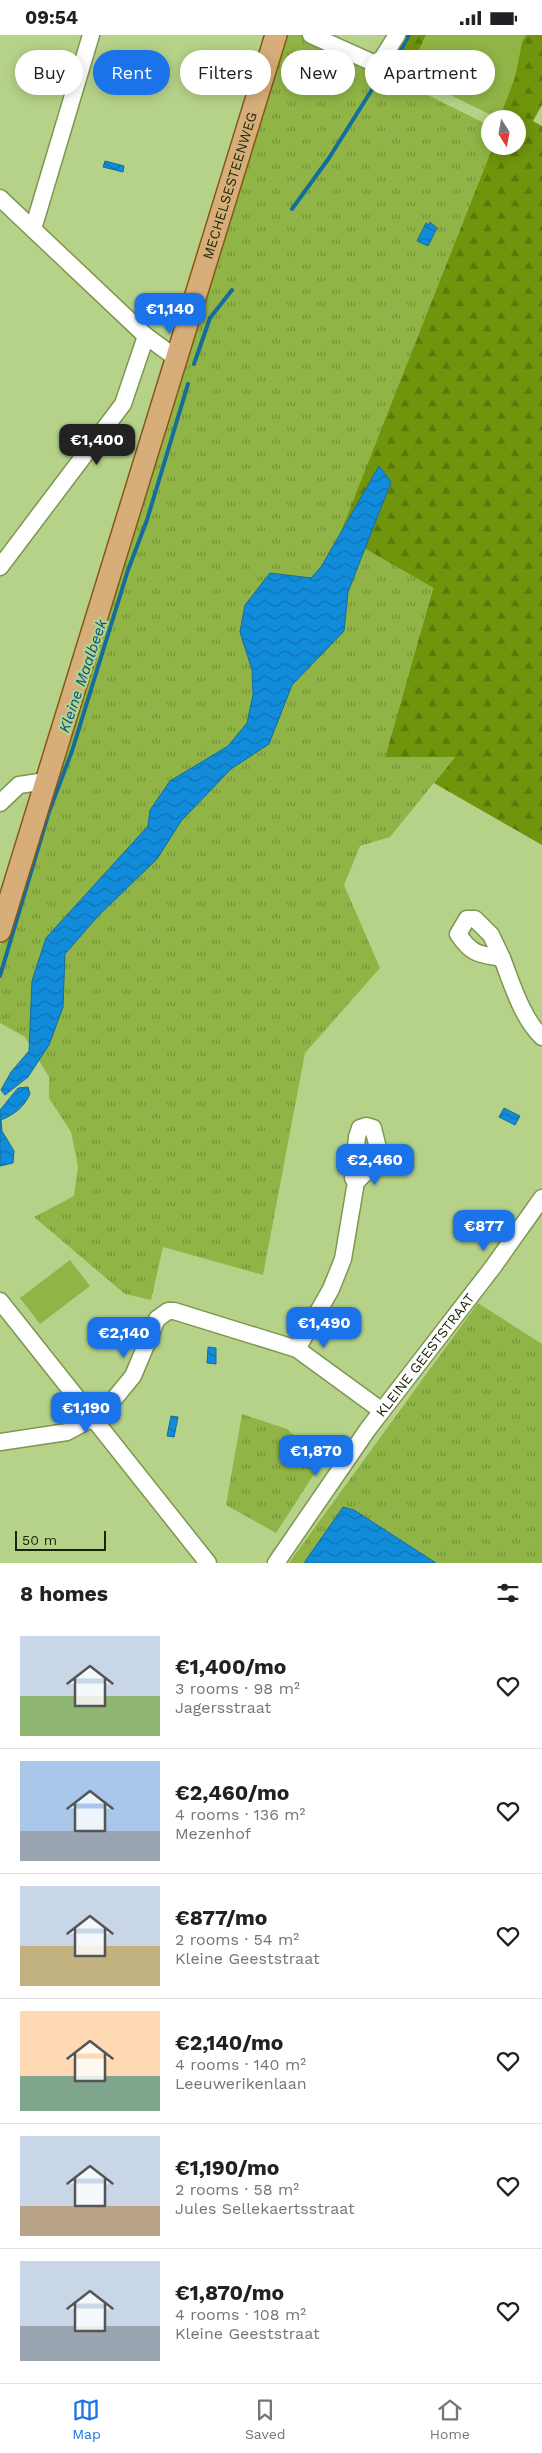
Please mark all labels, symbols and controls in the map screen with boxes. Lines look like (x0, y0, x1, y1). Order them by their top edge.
text: 09:54 (25, 6, 78, 29)
chip: Buy (15, 50, 83, 95)
chip: Rent (93, 50, 170, 95)
chip: Filters (180, 50, 271, 95)
chip: New (281, 50, 355, 95)
chip: Apartment (365, 50, 495, 95)
street label: MECHELSESTEENWEG (199, 110, 260, 261)
north arrow (481, 110, 526, 155)
map controls (481, 110, 526, 155)
pin: €1,140 (129, 293, 211, 335)
text: €1,140 (146, 299, 194, 318)
pin: €1,400 (56, 423, 138, 466)
text: €1,400 (70, 430, 124, 449)
water label: Kleine Maalbeek (55, 616, 111, 735)
pin: €2,460 (334, 1143, 416, 1186)
text: €2,460 (347, 1150, 403, 1169)
pin: €877 (454, 1209, 514, 1252)
text: €877 (464, 1216, 504, 1235)
street label: KLEINE GEESTSTRAAT (373, 1290, 478, 1420)
pin: €1,490 (283, 1307, 365, 1349)
text: €1,490 (297, 1313, 351, 1332)
pin: €2,140 (83, 1317, 165, 1359)
text: €2,140 (98, 1323, 150, 1342)
pin: €1,190 (45, 1391, 127, 1434)
text: €1,190 (62, 1398, 110, 1417)
pin: €1,870 (275, 1435, 357, 1477)
text: €1,870 (290, 1441, 342, 1460)
scale bar (15, 1528, 106, 1551)
text: 50 m (22, 1532, 57, 1548)
icon: filters (494, 1579, 522, 1607)
text: 8 homes (20, 1581, 108, 1606)
text: €1,400/mo (175, 1654, 286, 1679)
icon: home (60, 1656, 120, 1716)
icon: heart (494, 1672, 522, 1700)
text: 3 rooms · 98 m² (175, 1679, 300, 1698)
text: Jagersstraat (175, 1698, 271, 1717)
text: €2,460/mo (175, 1780, 289, 1805)
icon: home (60, 1781, 120, 1841)
icon: heart (494, 1797, 522, 1825)
text: 4 rooms · 136 m² (175, 1805, 305, 1824)
text: Mezenhof (175, 1824, 251, 1843)
text: €877/mo (175, 1905, 267, 1930)
icon: home (60, 1906, 120, 1966)
icon: heart (494, 1922, 522, 1950)
text: 2 rooms · 54 m² (175, 1930, 299, 1949)
text: Kleine Geeststraat (175, 1949, 320, 1968)
text: €2,140/mo (175, 2030, 283, 2055)
icon: home (60, 2031, 120, 2091)
icon: heart (494, 2047, 522, 2075)
text: 4 rooms · 140 m² (175, 2055, 306, 2074)
text: Leeuwerikenlaan (175, 2074, 307, 2093)
text: €1,190/mo (175, 2155, 279, 2180)
icon: home (60, 2156, 120, 2216)
icon: heart (494, 2172, 522, 2200)
text: 2 rooms · 58 m² (175, 2180, 299, 2199)
text: Jules Sellekaertsstraat (175, 2199, 355, 2218)
text: €1,870/mo (175, 2280, 284, 2305)
icon: home (60, 2281, 120, 2341)
icon: heart (494, 2297, 522, 2325)
text: 4 rooms · 108 m² (175, 2305, 306, 2324)
text: Kleine Geeststraat (175, 2324, 320, 2343)
tab: Map (72, 2396, 101, 2442)
tab: Saved (245, 2396, 286, 2442)
tab: Home (430, 2396, 470, 2442)

